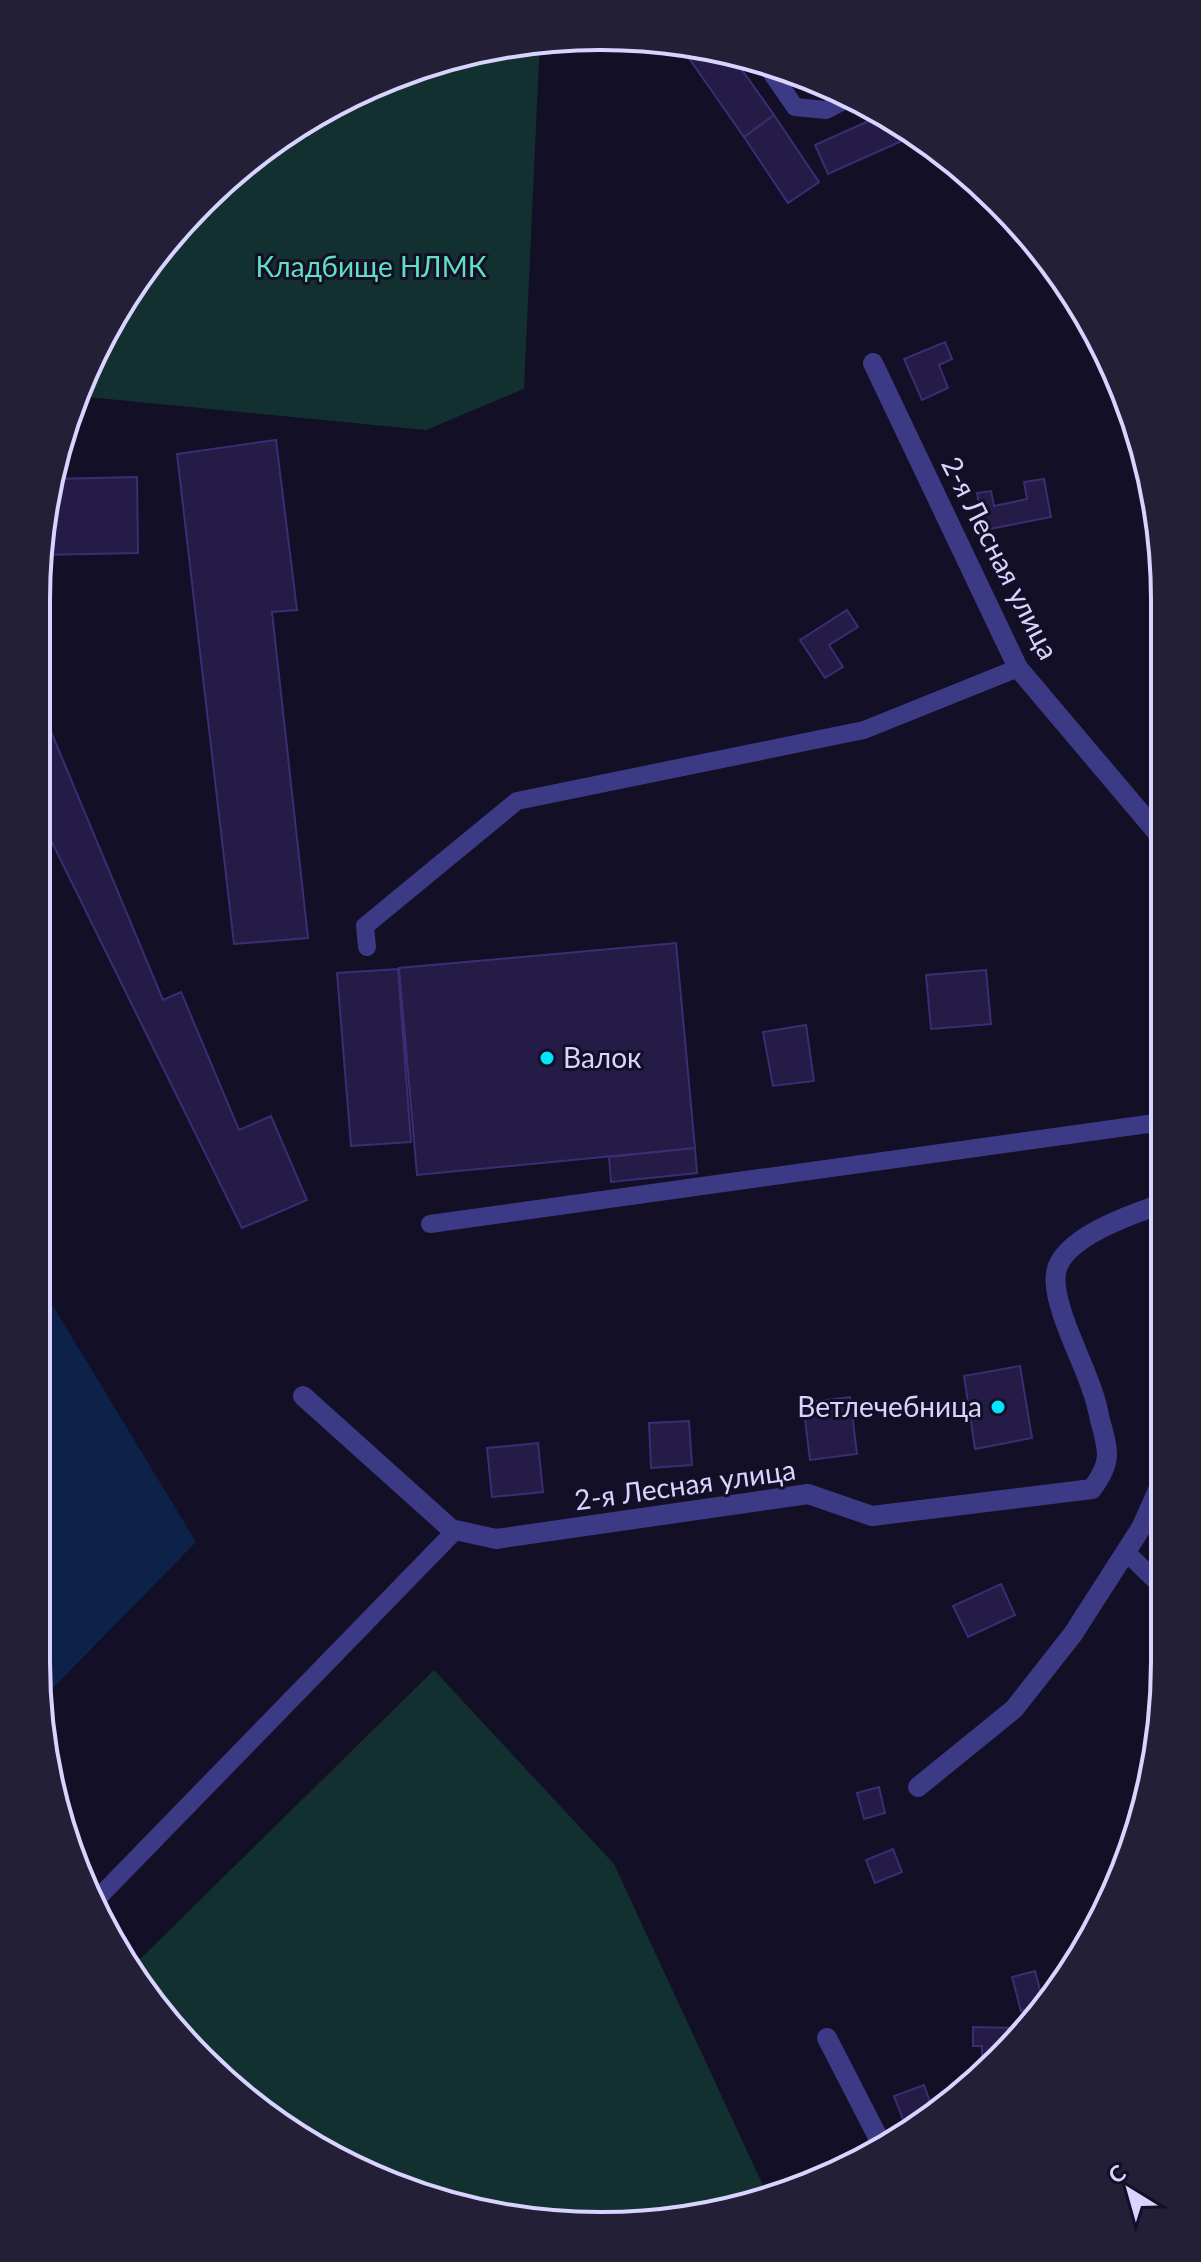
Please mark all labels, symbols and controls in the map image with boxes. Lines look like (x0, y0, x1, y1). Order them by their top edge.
park label: Кладбище НЛМК (256, 249, 487, 283)
street label: 2-я Лесная улица (935, 451, 1067, 665)
place label: Валок (563, 1040, 642, 1074)
marker: Валок (538, 1049, 556, 1067)
place label: Ветлечебница (797, 1389, 982, 1423)
marker: Ветлечебница (989, 1398, 1007, 1416)
street label: 2-я Лесная улица (572, 1452, 798, 1516)
north arrow (1089, 2150, 1169, 2230)
text: С (1103, 2158, 1131, 2189)

